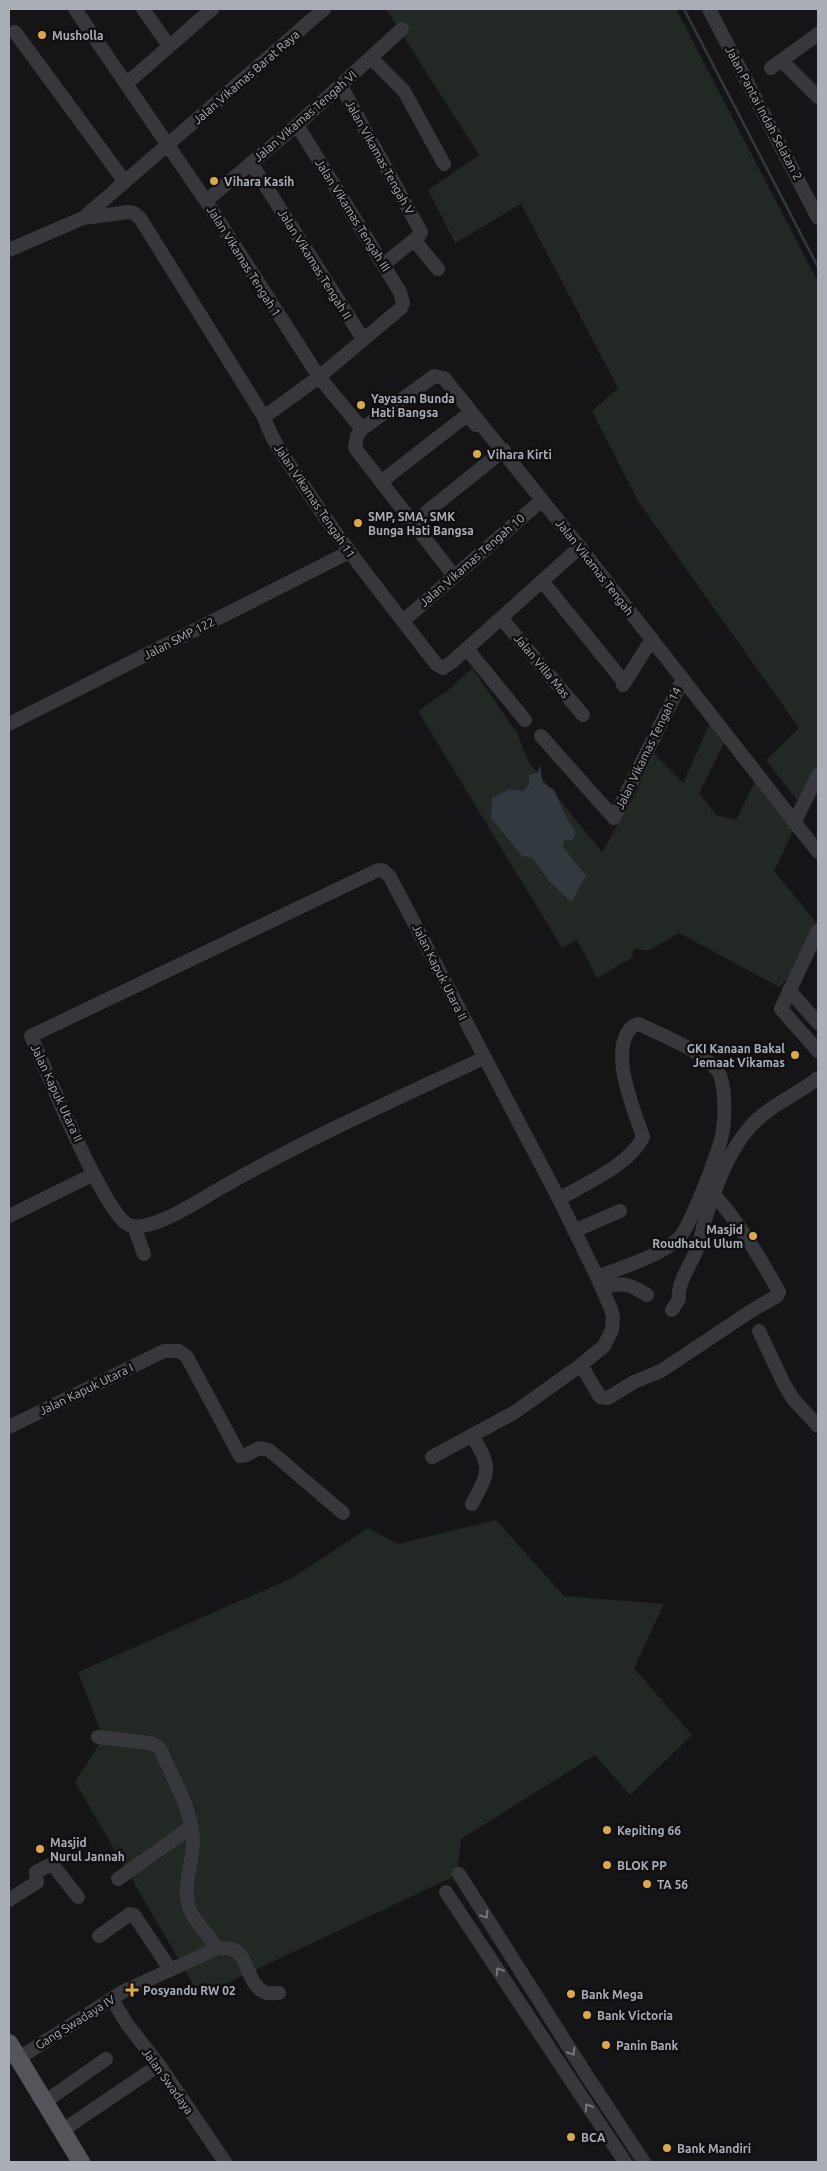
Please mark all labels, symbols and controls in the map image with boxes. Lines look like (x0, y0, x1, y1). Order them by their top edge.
street label: Jalan Vikamas Barat Raya (190, 27, 302, 127)
marker: Musholla (36, 29, 48, 41)
place label: Musholla (52, 29, 104, 42)
street label: Jalan Pantai Indah Selatan 2 (723, 44, 805, 182)
street label: Jalan Vikamas Tengah VI (251, 68, 359, 164)
street label: Jalan Vikamas Tengah V (343, 98, 417, 217)
street label: Jalan Vikamas Tengah III (312, 156, 394, 274)
marker: Vihara Kasih (208, 175, 220, 187)
place label: Vihara Kasih (224, 175, 294, 188)
street label: Jalan Vikamas Tengah 1 (205, 203, 283, 319)
street label: Jalan Vikamas Tengah II (275, 206, 355, 322)
place label: Yayasan Bunda Hati Bangsa (371, 392, 455, 419)
marker: Yayasan Bunda Hati Bangsa (355, 399, 367, 411)
street label: Jalan Vikamas Tengah 11 (272, 442, 358, 560)
marker: Vihara Kirti (471, 448, 483, 460)
place label: Vihara Kirti (487, 448, 552, 461)
place label: SMP, SMA, SMK Bunga Hati Bangsa (368, 510, 474, 537)
street label: Jalan Vikamas Tengah 10 (417, 511, 527, 609)
street label: Jalan Vikamas Tengah (554, 516, 636, 618)
marker: SMP, SMA, SMK Bunga Hati Bangsa (352, 517, 364, 529)
street label: Jalan SMP 122 (141, 615, 217, 661)
street label: Jalan Villa Mas (512, 632, 572, 700)
street label: Jalan Vikamas Tengah 14 (613, 685, 683, 811)
street label: Jalan Kapuk Utara II (410, 922, 470, 1022)
street label: Jalan Kapuk Utara II (29, 1042, 85, 1144)
place label: GKI Kanaan Bakal Jemaat Vikamas (687, 1042, 785, 1069)
marker: GKI Kanaan Bakal Jemaat Vikamas (789, 1049, 801, 1061)
place label: Masjid Roudhatul Ulum (652, 1223, 743, 1250)
marker: Masjid Roudhatul Ulum (747, 1230, 759, 1242)
street label: Jalan Kapuk Utara I (37, 1361, 135, 1417)
marker: Kepiting 66 (601, 1824, 613, 1836)
place label: Kepiting 66 (617, 1824, 681, 1837)
place label: Masjid Nurul Jannah (50, 1836, 125, 1863)
marker: Masjid Nurul Jannah (34, 1843, 46, 1855)
marker: BLOK PP (601, 1859, 613, 1871)
place label: BLOK PP (617, 1859, 667, 1872)
marker: TA 56 (641, 1878, 653, 1890)
place label: TA 56 (657, 1878, 688, 1891)
one-way arrow (479, 1909, 488, 1918)
one-way arrow (495, 1968, 505, 1977)
marker: Posyandu RW 02 (125, 1983, 139, 1997)
place label: Posyandu RW 02 (143, 1984, 236, 1997)
marker: Bank Mega (565, 1988, 577, 2000)
place label: Bank Mega (581, 1988, 643, 2001)
street label: Gang Swadaya IV (33, 1992, 117, 2052)
marker: Bank Victoria (581, 2009, 593, 2021)
place label: Bank Victoria (597, 2009, 673, 2022)
marker: Panin Bank (600, 2039, 612, 2051)
place label: Panin Bank (616, 2039, 679, 2052)
street label: Jalan Swadaya (140, 2046, 196, 2116)
one-way arrow (566, 2046, 575, 2056)
one-way arrow (585, 2103, 594, 2113)
marker: BCA (565, 2131, 577, 2143)
place label: BCA (581, 2131, 606, 2144)
marker: Bank Mandiri (661, 2142, 673, 2154)
place label: Bank Mandiri (677, 2142, 751, 2155)

